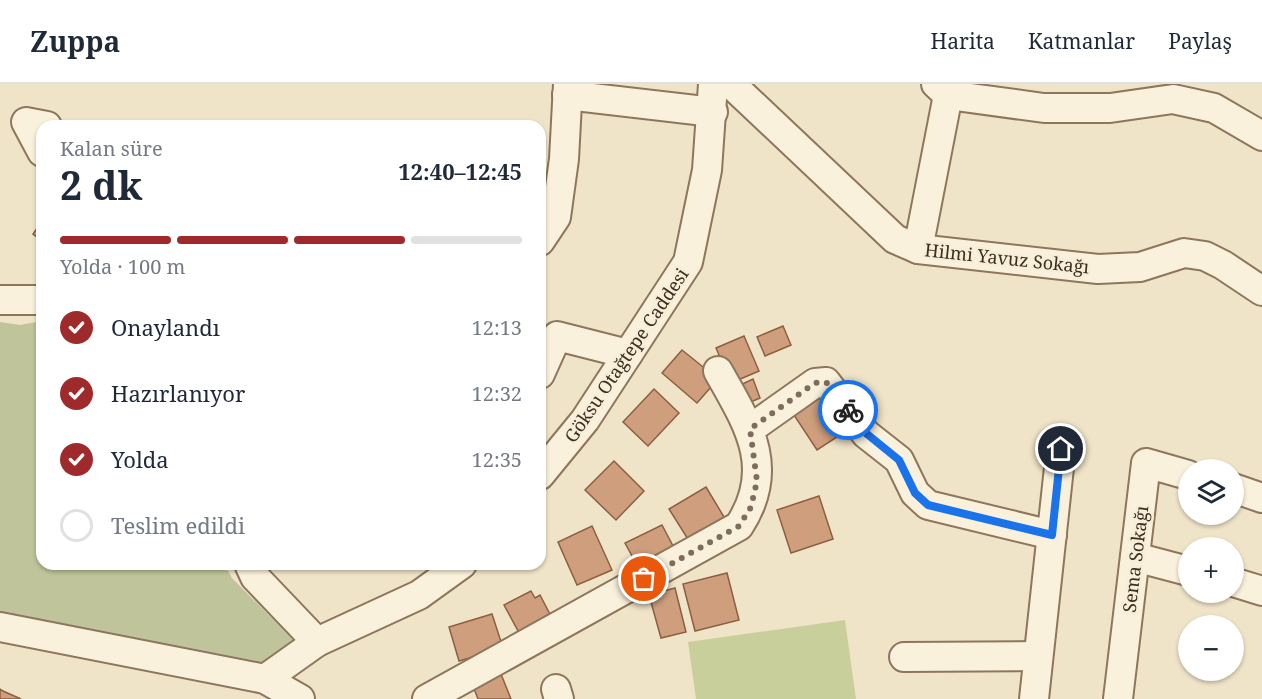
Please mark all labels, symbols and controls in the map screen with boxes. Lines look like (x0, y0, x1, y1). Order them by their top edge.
text: Zuppa (30, 22, 120, 60)
text: Harita (931, 27, 995, 55)
text: Katmanlar (1028, 27, 1135, 55)
text: Paylaş (1168, 27, 1232, 55)
text: Kalan süre (60, 135, 163, 162)
text: 12:40–12:45 (398, 156, 522, 186)
text: 2 dk (60, 158, 142, 211)
street label: Hilmi Yavuz Sokağı (924, 237, 1091, 279)
text: Yolda · 100 m (60, 253, 185, 280)
street label: Göksu Otağtepe Caddesi (559, 263, 694, 447)
icon: check (60, 311, 93, 344)
text: Onaylandı (111, 312, 220, 342)
text: 12:13 (472, 314, 522, 341)
icon: check (60, 377, 93, 410)
text: Hazırlanıyor (111, 378, 245, 408)
text: 12:32 (472, 380, 522, 407)
courier (818, 380, 878, 440)
icon: bike (832, 394, 865, 427)
pin (1035, 423, 1086, 474)
icon: home (1044, 432, 1077, 465)
icon: check (60, 443, 93, 476)
text: Yolda (111, 444, 169, 474)
text: 12:35 (472, 446, 522, 473)
map controls (1178, 459, 1244, 681)
button: layers (1178, 459, 1244, 525)
street label: Sema Sokağı (1117, 504, 1153, 614)
text: Teslim edildi (111, 510, 245, 540)
button: + (1178, 537, 1244, 603)
pin (618, 553, 669, 604)
icon: bag (627, 562, 660, 595)
button: − (1178, 615, 1244, 681)

